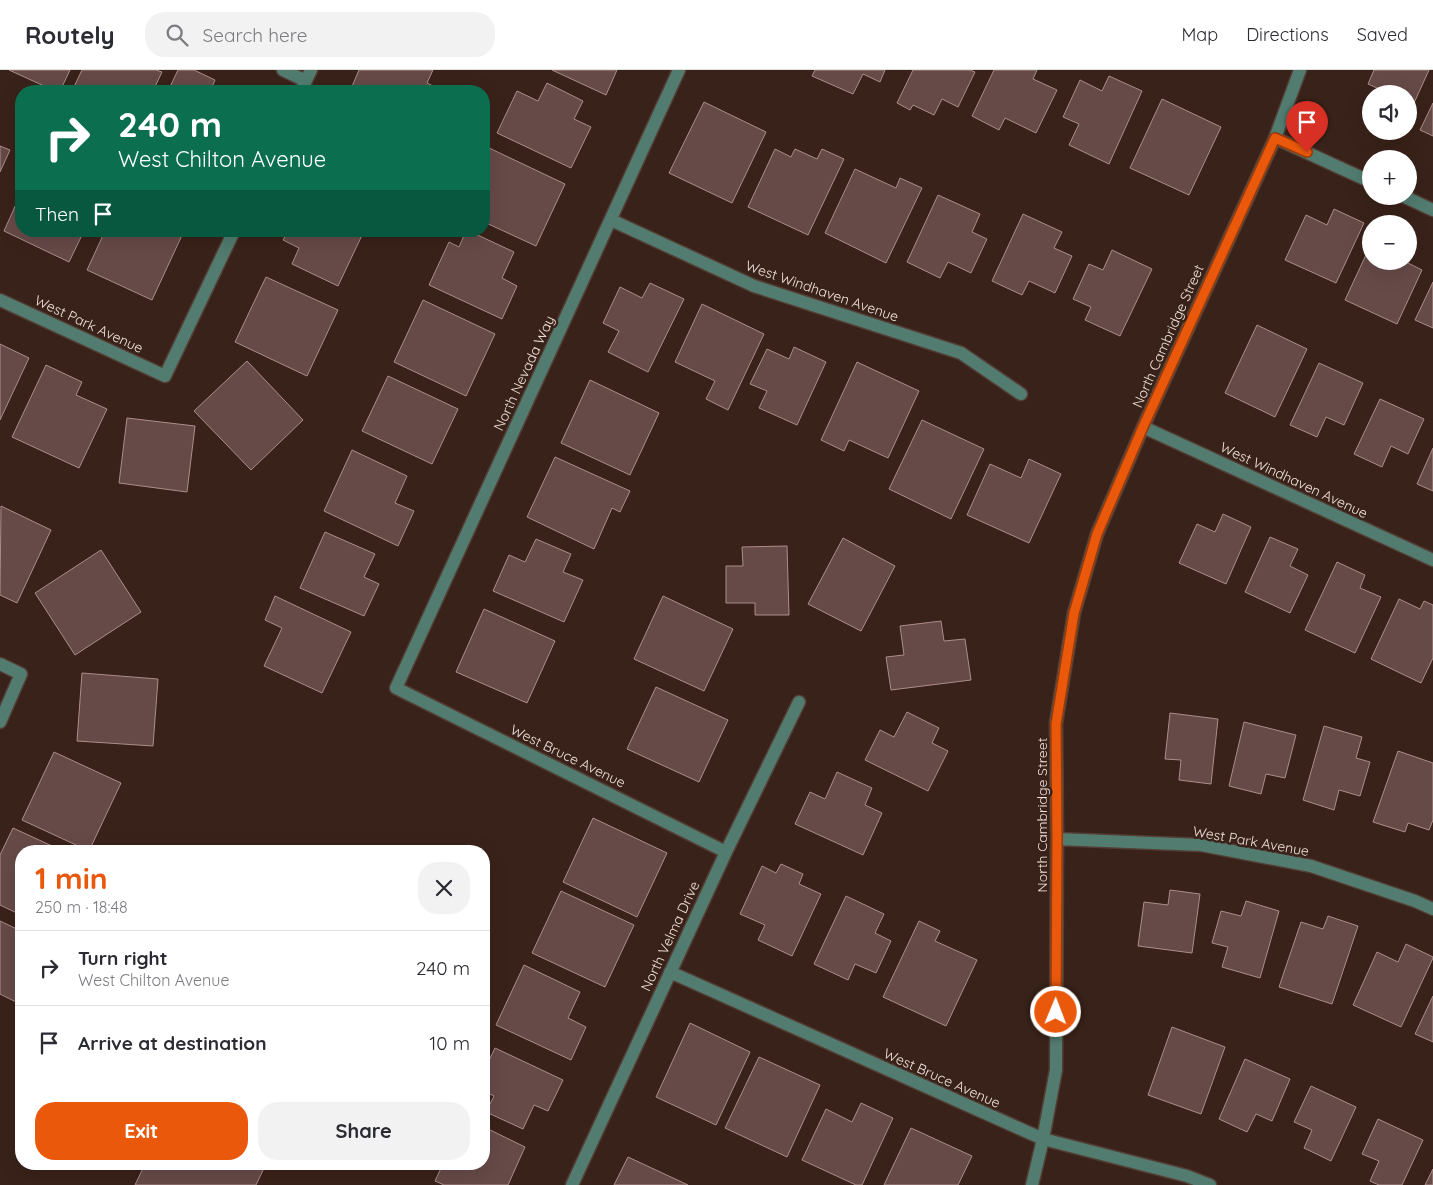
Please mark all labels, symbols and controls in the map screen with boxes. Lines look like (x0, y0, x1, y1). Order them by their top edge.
search box (145, 12, 495, 57)
text: Routely (25, 20, 115, 50)
icon: search (163, 21, 191, 49)
text: Search here (203, 23, 307, 47)
text: Map (1181, 23, 1218, 46)
text: Directions (1246, 23, 1329, 46)
text: Saved (1357, 23, 1408, 46)
map controls (1362, 85, 1417, 270)
button: sound (1362, 85, 1417, 140)
pin (1286, 101, 1328, 152)
text: 240 m (118, 102, 222, 146)
icon: right (35, 105, 100, 170)
icon: arrive (1293, 108, 1321, 136)
text: West Chilton Avenue (118, 145, 326, 173)
button: + (1362, 150, 1417, 205)
icon: arrive (89, 200, 117, 228)
text: Then (35, 202, 79, 226)
button: − (1362, 215, 1417, 270)
street label: West Windhaven Avenue (743, 256, 901, 326)
street label: North Cambridge Street (1128, 261, 1208, 410)
street label: West Park Avenue (32, 291, 146, 357)
street label: North Nevada Way (489, 313, 559, 433)
street label: West Windhaven Avenue (1217, 438, 1371, 522)
street label: West Bruce Avenue (508, 720, 629, 792)
street label: North Cambridge Street (1033, 737, 1051, 892)
street label: West Park Avenue (1191, 822, 1311, 860)
text: 1 min (35, 859, 108, 897)
button: close (418, 862, 470, 914)
street label: North Velma Drive (637, 878, 703, 994)
text: 250 m · 18:48 (35, 897, 128, 917)
text: Turn right (78, 946, 167, 970)
icon: right (35, 954, 63, 982)
text: 240 m (416, 956, 470, 980)
text: West Chilton Avenue (78, 970, 230, 990)
position arrow (1029, 985, 1081, 1037)
icon: arrive (35, 1029, 63, 1057)
text: Arrive at destination (78, 1031, 267, 1055)
text: 10 m (429, 1031, 470, 1055)
street label: West Bruce Avenue (881, 1044, 1003, 1112)
button: Exit (35, 1102, 248, 1160)
button: Share (258, 1102, 470, 1160)

